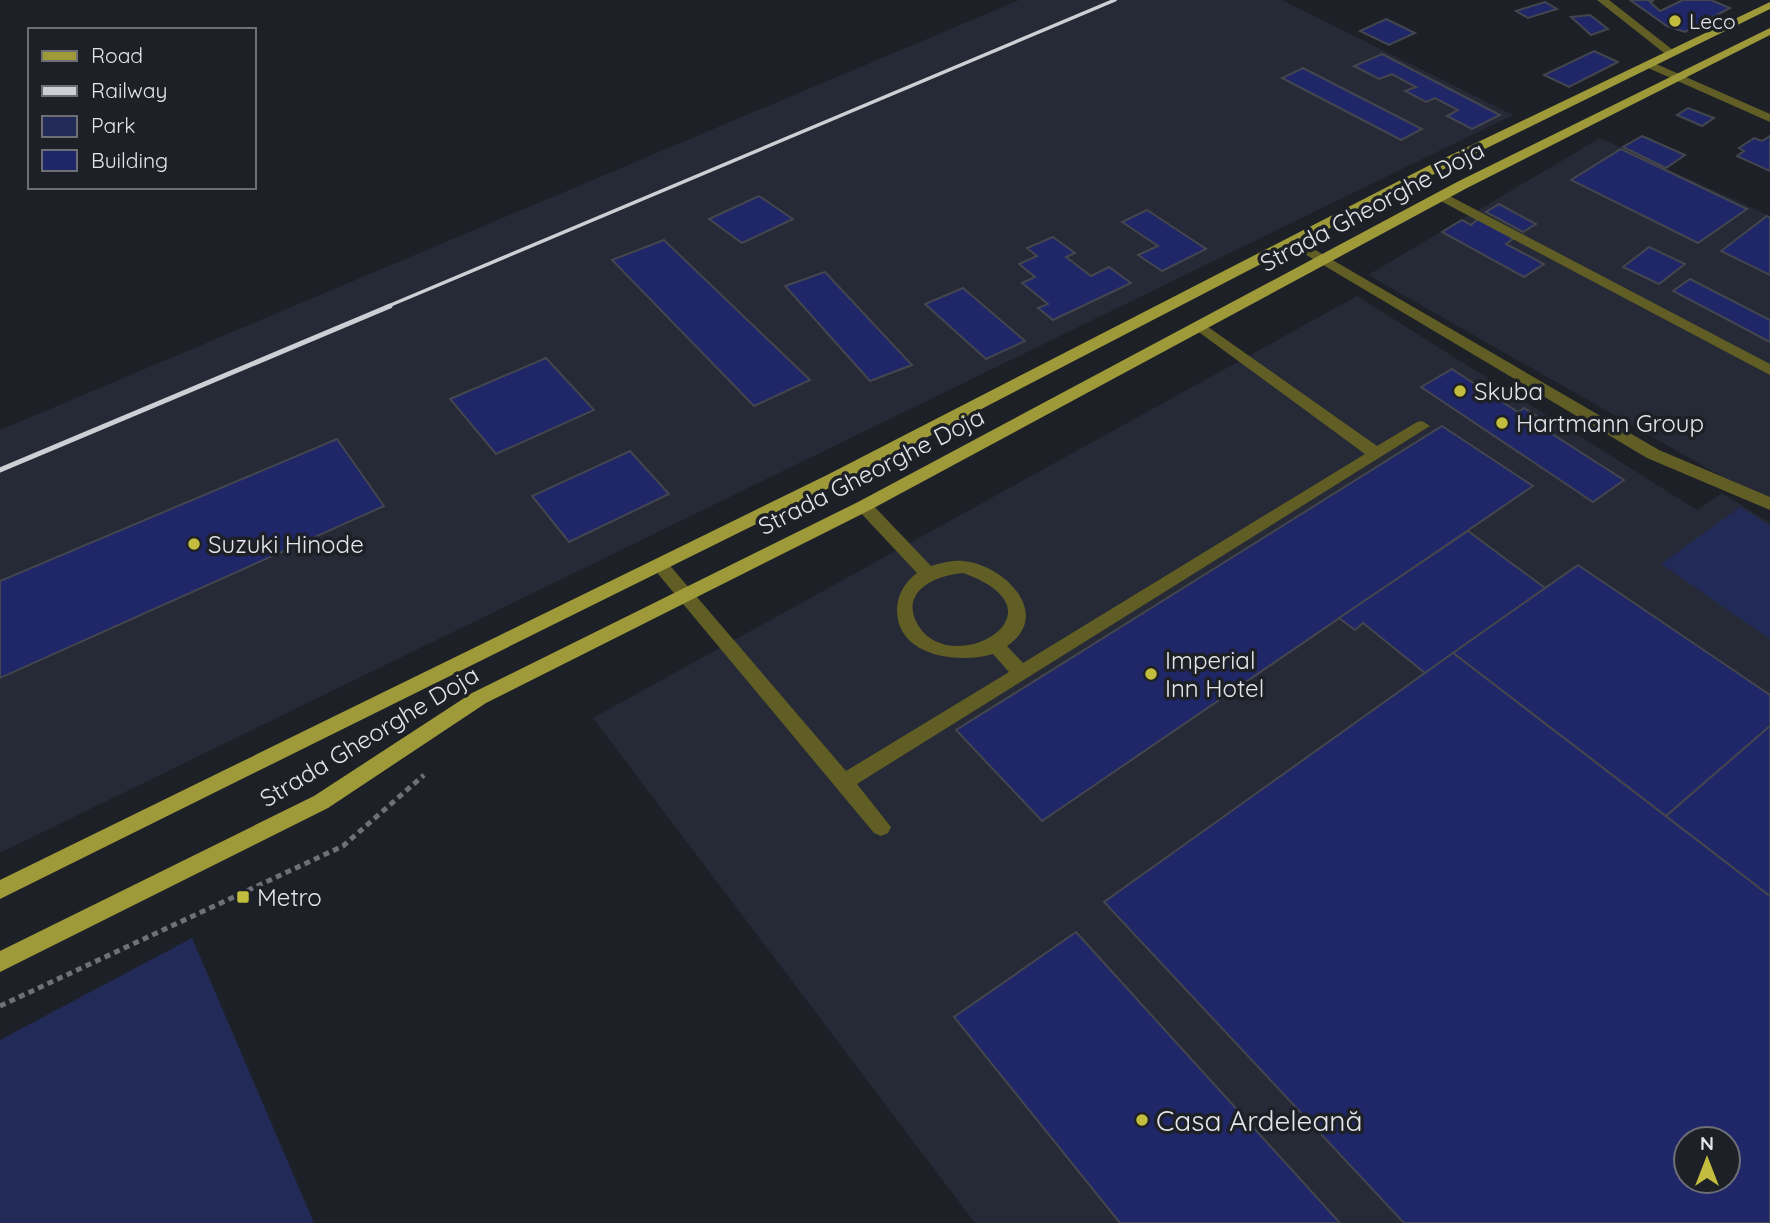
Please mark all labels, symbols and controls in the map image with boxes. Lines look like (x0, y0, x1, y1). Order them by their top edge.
place label: Leco (1689, 8, 1736, 34)
marker: Leco (1667, 13, 1683, 29)
legend (28, 28, 256, 189)
text: Road (91, 42, 143, 68)
text: Railway (91, 77, 167, 103)
text: Park (91, 112, 135, 138)
street label: Strada Gheorghe Doja (1255, 134, 1489, 278)
text: Building (91, 147, 168, 173)
place label: Skuba (1474, 376, 1543, 406)
marker: Skuba (1452, 383, 1468, 399)
street label: Strada Gheorghe Doja (753, 401, 989, 541)
place label: Hartmann Group (1516, 408, 1704, 438)
marker: Hartmann Group (1494, 415, 1510, 431)
place label: Suzuki Hinode (208, 529, 364, 559)
marker: Suzuki Hinode (186, 536, 202, 552)
place label: Imperial Inn Hotel (1165, 645, 1264, 703)
street label: Strada Gheorghe Doja (254, 659, 484, 813)
marker: Imperial Inn Hotel (1143, 666, 1159, 682)
place label: Metro (257, 882, 322, 912)
marker: Metro (235, 889, 251, 905)
place label: Casa Ardeleană (1156, 1103, 1363, 1138)
marker: Casa Ardeleană (1134, 1112, 1150, 1128)
north arrow (1672, 1125, 1742, 1195)
text: N (1700, 1131, 1714, 1155)

